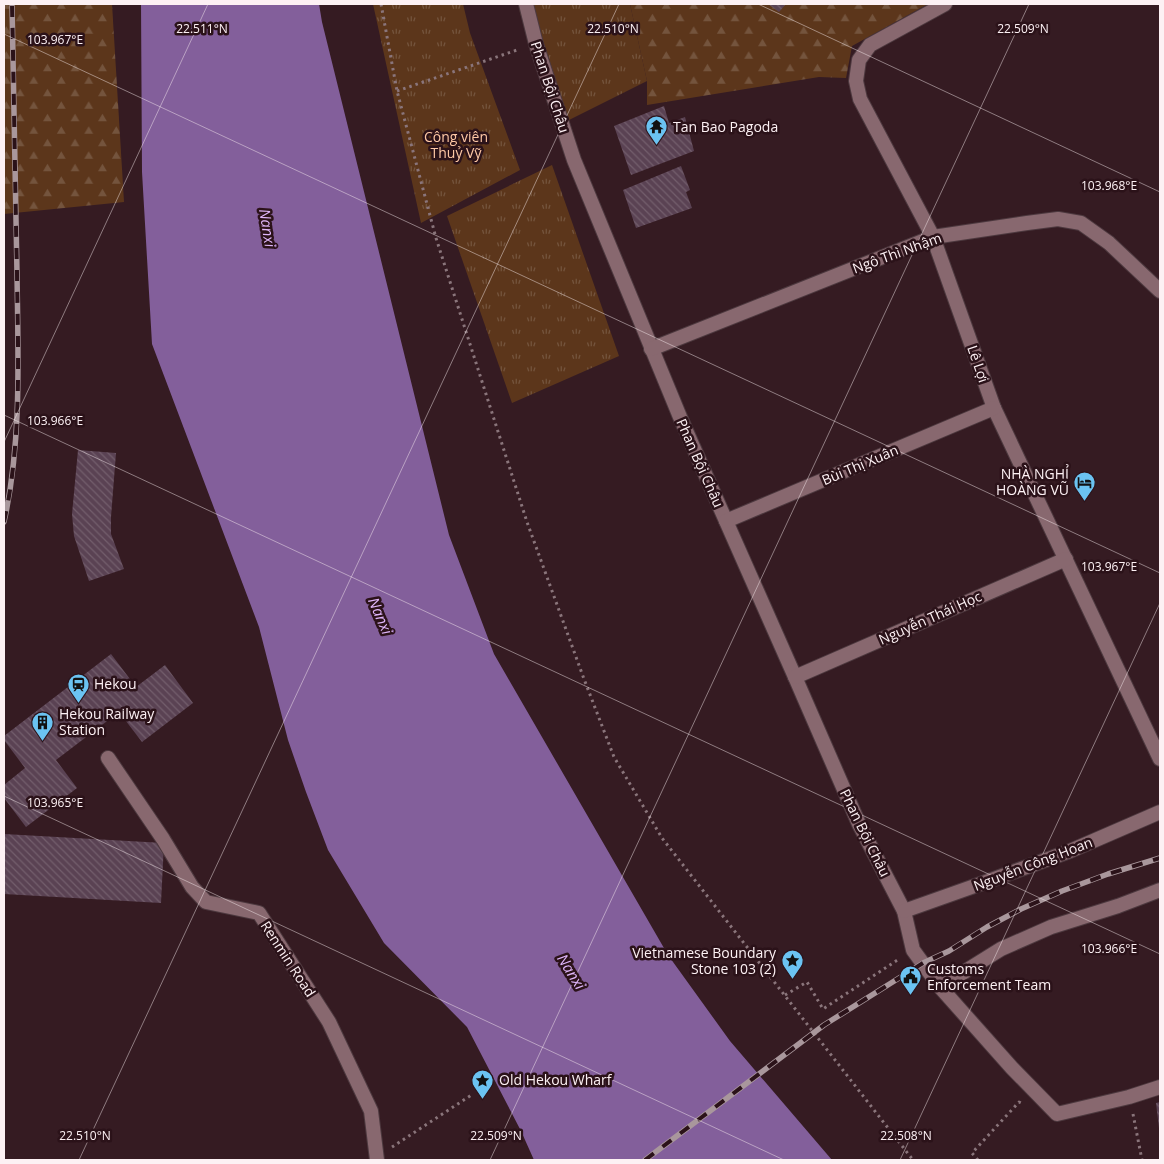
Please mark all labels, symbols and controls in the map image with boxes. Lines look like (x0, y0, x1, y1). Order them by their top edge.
text: 22.511°N (176, 20, 228, 37)
text: 22.510°N (587, 20, 639, 37)
text: 22.509°N (997, 20, 1049, 37)
text: 103.967°E (27, 31, 83, 48)
street label: Phan Bội Châu (527, 39, 574, 135)
temple icon: Tan Bao Pagoda (645, 115, 669, 146)
place label: Tan Bao Pagoda (673, 117, 778, 136)
park label: Công viên Thuỷ Vỹ (424, 127, 488, 162)
text: 103.968°E (1081, 177, 1137, 194)
water label: Nanxi (255, 207, 281, 249)
street label: Ngô Thì Nhậm (850, 228, 944, 277)
street label: Lê Lợi (963, 343, 994, 385)
text: 103.966°E (27, 412, 83, 429)
street label: Phan Bội Châu (672, 415, 729, 510)
street label: Bùi Thị Xuân (819, 440, 901, 489)
place label: NHÀ NGHỈ HOÀNG VŨ (996, 464, 1069, 499)
hotel icon: NHÀ NGHỈ HOÀNG VŨ (1073, 470, 1097, 501)
text: 103.967°E (1081, 558, 1137, 575)
street label: Nguyễn Thái Học (875, 586, 984, 649)
water label: Nanxi (364, 594, 398, 638)
station icon: Hekou (66, 672, 90, 703)
place label: Hekou (94, 674, 137, 693)
place label: Hekou Railway Station (59, 704, 155, 739)
building icon: Hekou Railway Station (31, 710, 55, 741)
street label: Phan Bội Châu (836, 786, 895, 880)
text: 103.965°E (27, 794, 83, 811)
street label: Nguyễn Công Hoan (971, 832, 1095, 895)
street label: Renmin Road (257, 917, 320, 1000)
text: 103.966°E (1081, 940, 1137, 957)
place label: Vietnamese Boundary Stone 103 (2) (632, 943, 777, 978)
place icon: Vietnamese Boundary Stone 103 (2) (780, 949, 804, 980)
water label: Nanxi (553, 950, 591, 993)
place label: Customs Enforcement Team (927, 959, 1051, 994)
public building icon: Customs Enforcement Team (899, 965, 923, 996)
place icon: Old Hekou Wharf (471, 1068, 495, 1099)
place label: Old Hekou Wharf (499, 1070, 613, 1089)
text: 22.510°N (59, 1127, 111, 1144)
text: 22.509°N (470, 1127, 522, 1144)
text: 22.508°N (880, 1127, 932, 1144)

